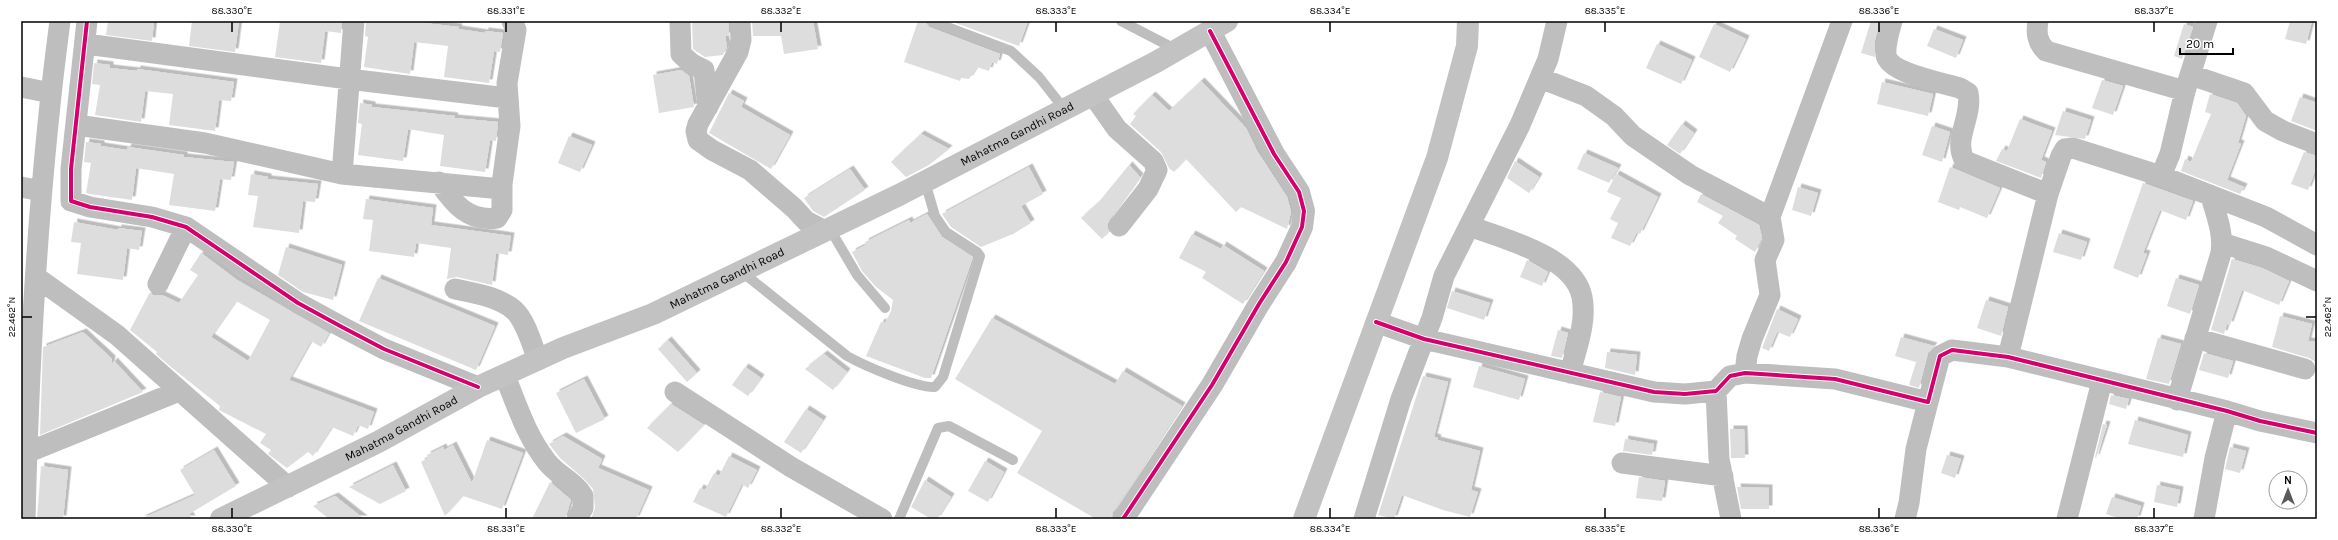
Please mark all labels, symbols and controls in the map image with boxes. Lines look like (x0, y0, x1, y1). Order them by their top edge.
text: 88.330°E (212, 5, 252, 17)
text: 88.331°E (487, 5, 525, 17)
text: 88.332°E (761, 5, 801, 17)
text: 88.333°E (1036, 5, 1076, 17)
text: 88.334°E (1310, 5, 1350, 17)
text: 88.335°E (1585, 5, 1625, 17)
text: 88.336°E (1859, 5, 1899, 17)
text: 88.337°E (2134, 5, 2174, 17)
scale bar (2180, 30, 2233, 56)
text: 20 m (2186, 37, 2214, 51)
street label: Mahatma Gandhi Road (958, 99, 1076, 169)
street label: Mahatma Gandhi Road (667, 244, 787, 312)
text: 22.462°N (6, 297, 18, 337)
text: 22.462°N (2322, 297, 2334, 337)
street label: Mahatma Gandhi Road (343, 392, 460, 464)
north arrow (2268, 470, 2308, 510)
text: N (2284, 474, 2292, 487)
text: 88.330°E (212, 523, 252, 535)
text: 88.331°E (487, 523, 525, 535)
text: 88.332°E (761, 523, 801, 535)
text: 88.333°E (1036, 523, 1076, 535)
text: 88.334°E (1310, 523, 1350, 535)
text: 88.335°E (1585, 523, 1625, 535)
text: 88.336°E (1859, 523, 1899, 535)
text: 88.337°E (2134, 523, 2174, 535)

